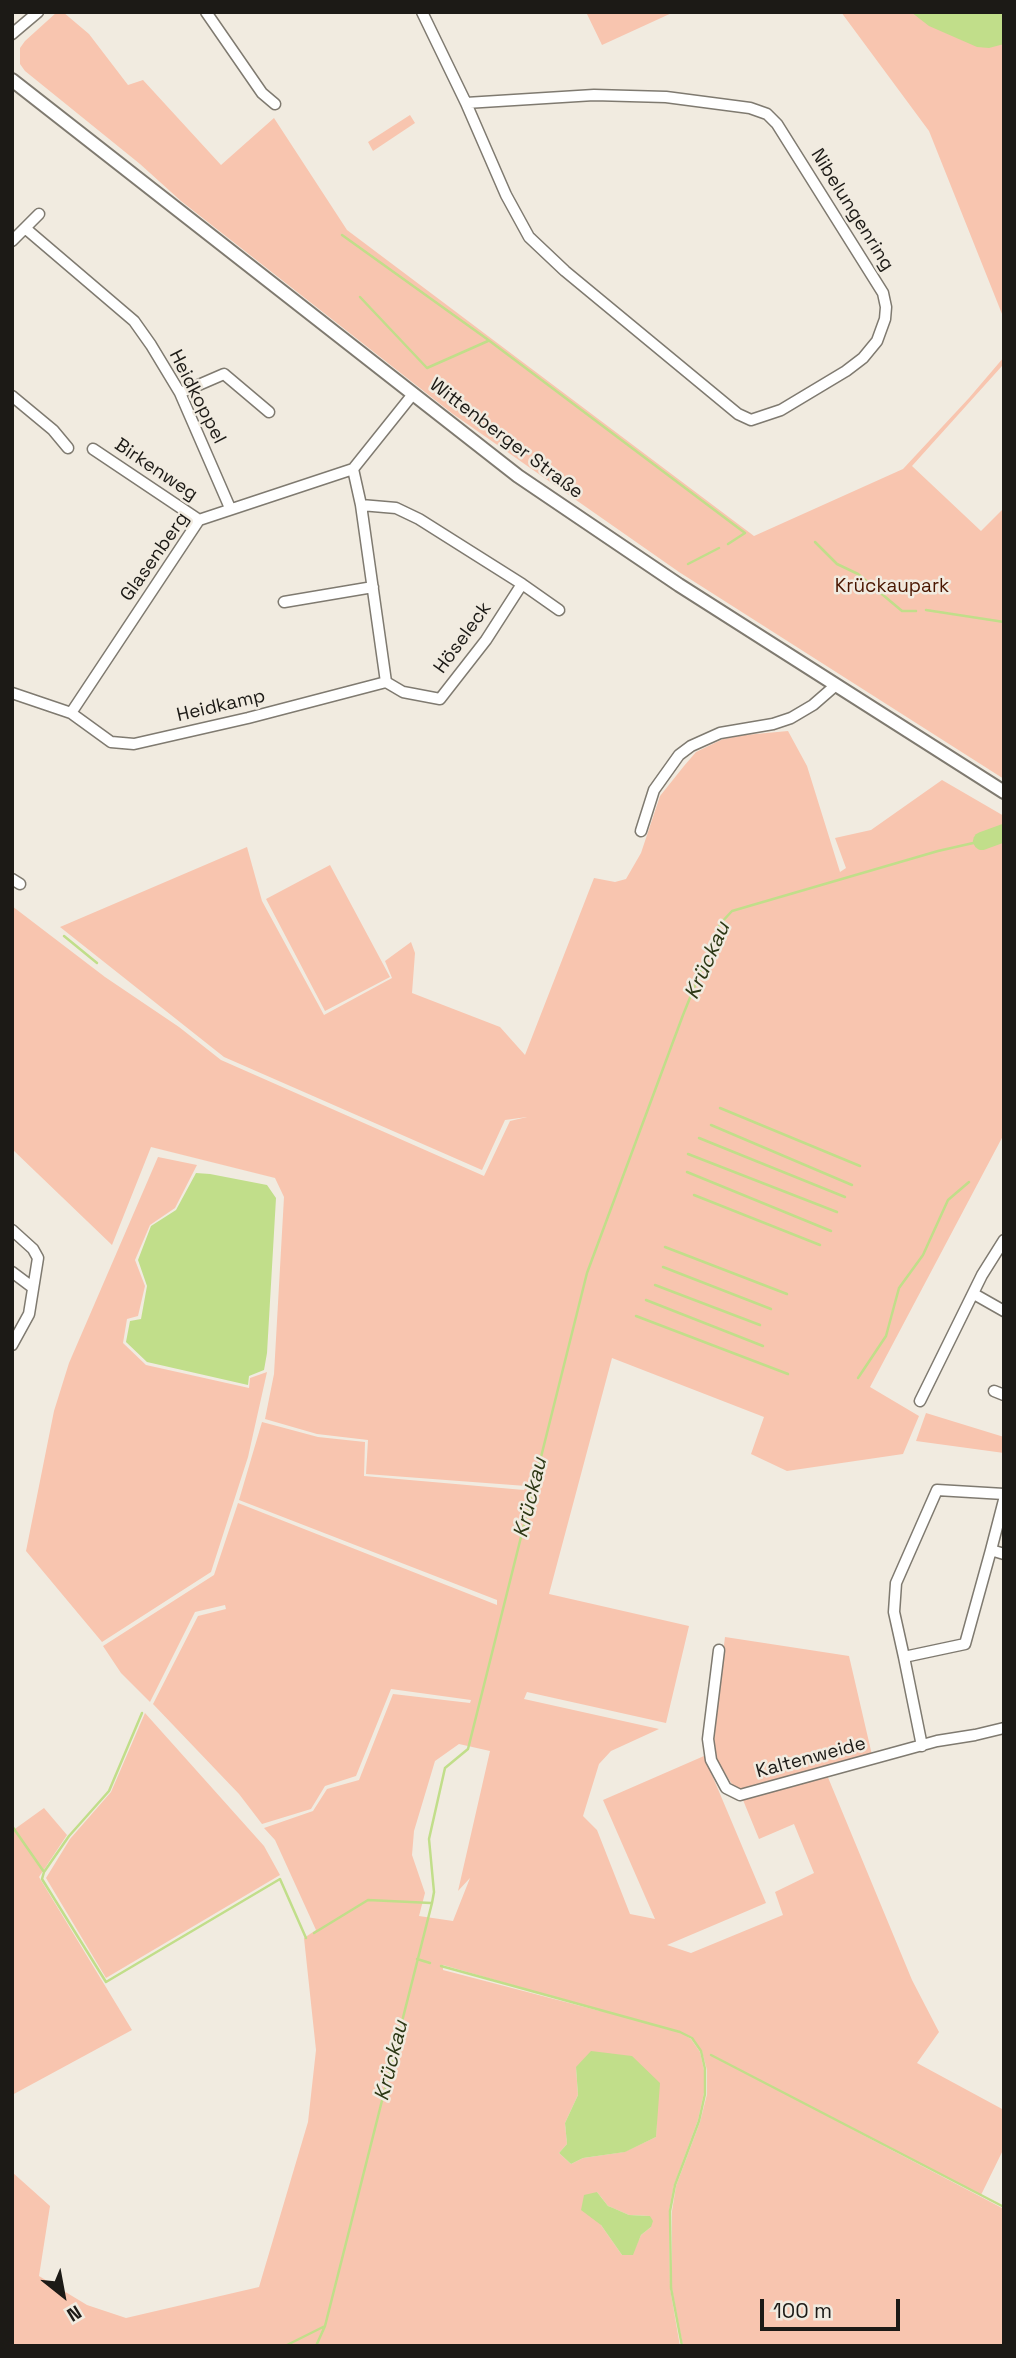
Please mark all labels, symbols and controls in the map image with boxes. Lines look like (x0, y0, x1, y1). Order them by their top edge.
street label: Nibelungenring (805, 145, 899, 275)
street label: Heidkoppel (164, 346, 230, 448)
street label: Wittenberger Straße (425, 374, 587, 504)
street label: Birkenweg (110, 434, 202, 506)
street label: Glasenberg (116, 508, 194, 606)
park label: Krückaupark (835, 576, 949, 598)
street label: Höseleck (429, 598, 497, 678)
street label: Heidkamp (175, 685, 267, 727)
water label: Krückau (680, 918, 736, 1004)
water label: Krückau (509, 1455, 553, 1541)
street label: Kaltenweide (754, 1732, 868, 1784)
water label: Krückau (370, 2018, 414, 2104)
north arrow (28, 2260, 98, 2330)
scale bar (764, 2284, 904, 2328)
text: 100 m (773, 2297, 832, 2324)
text: N (62, 2299, 86, 2327)

